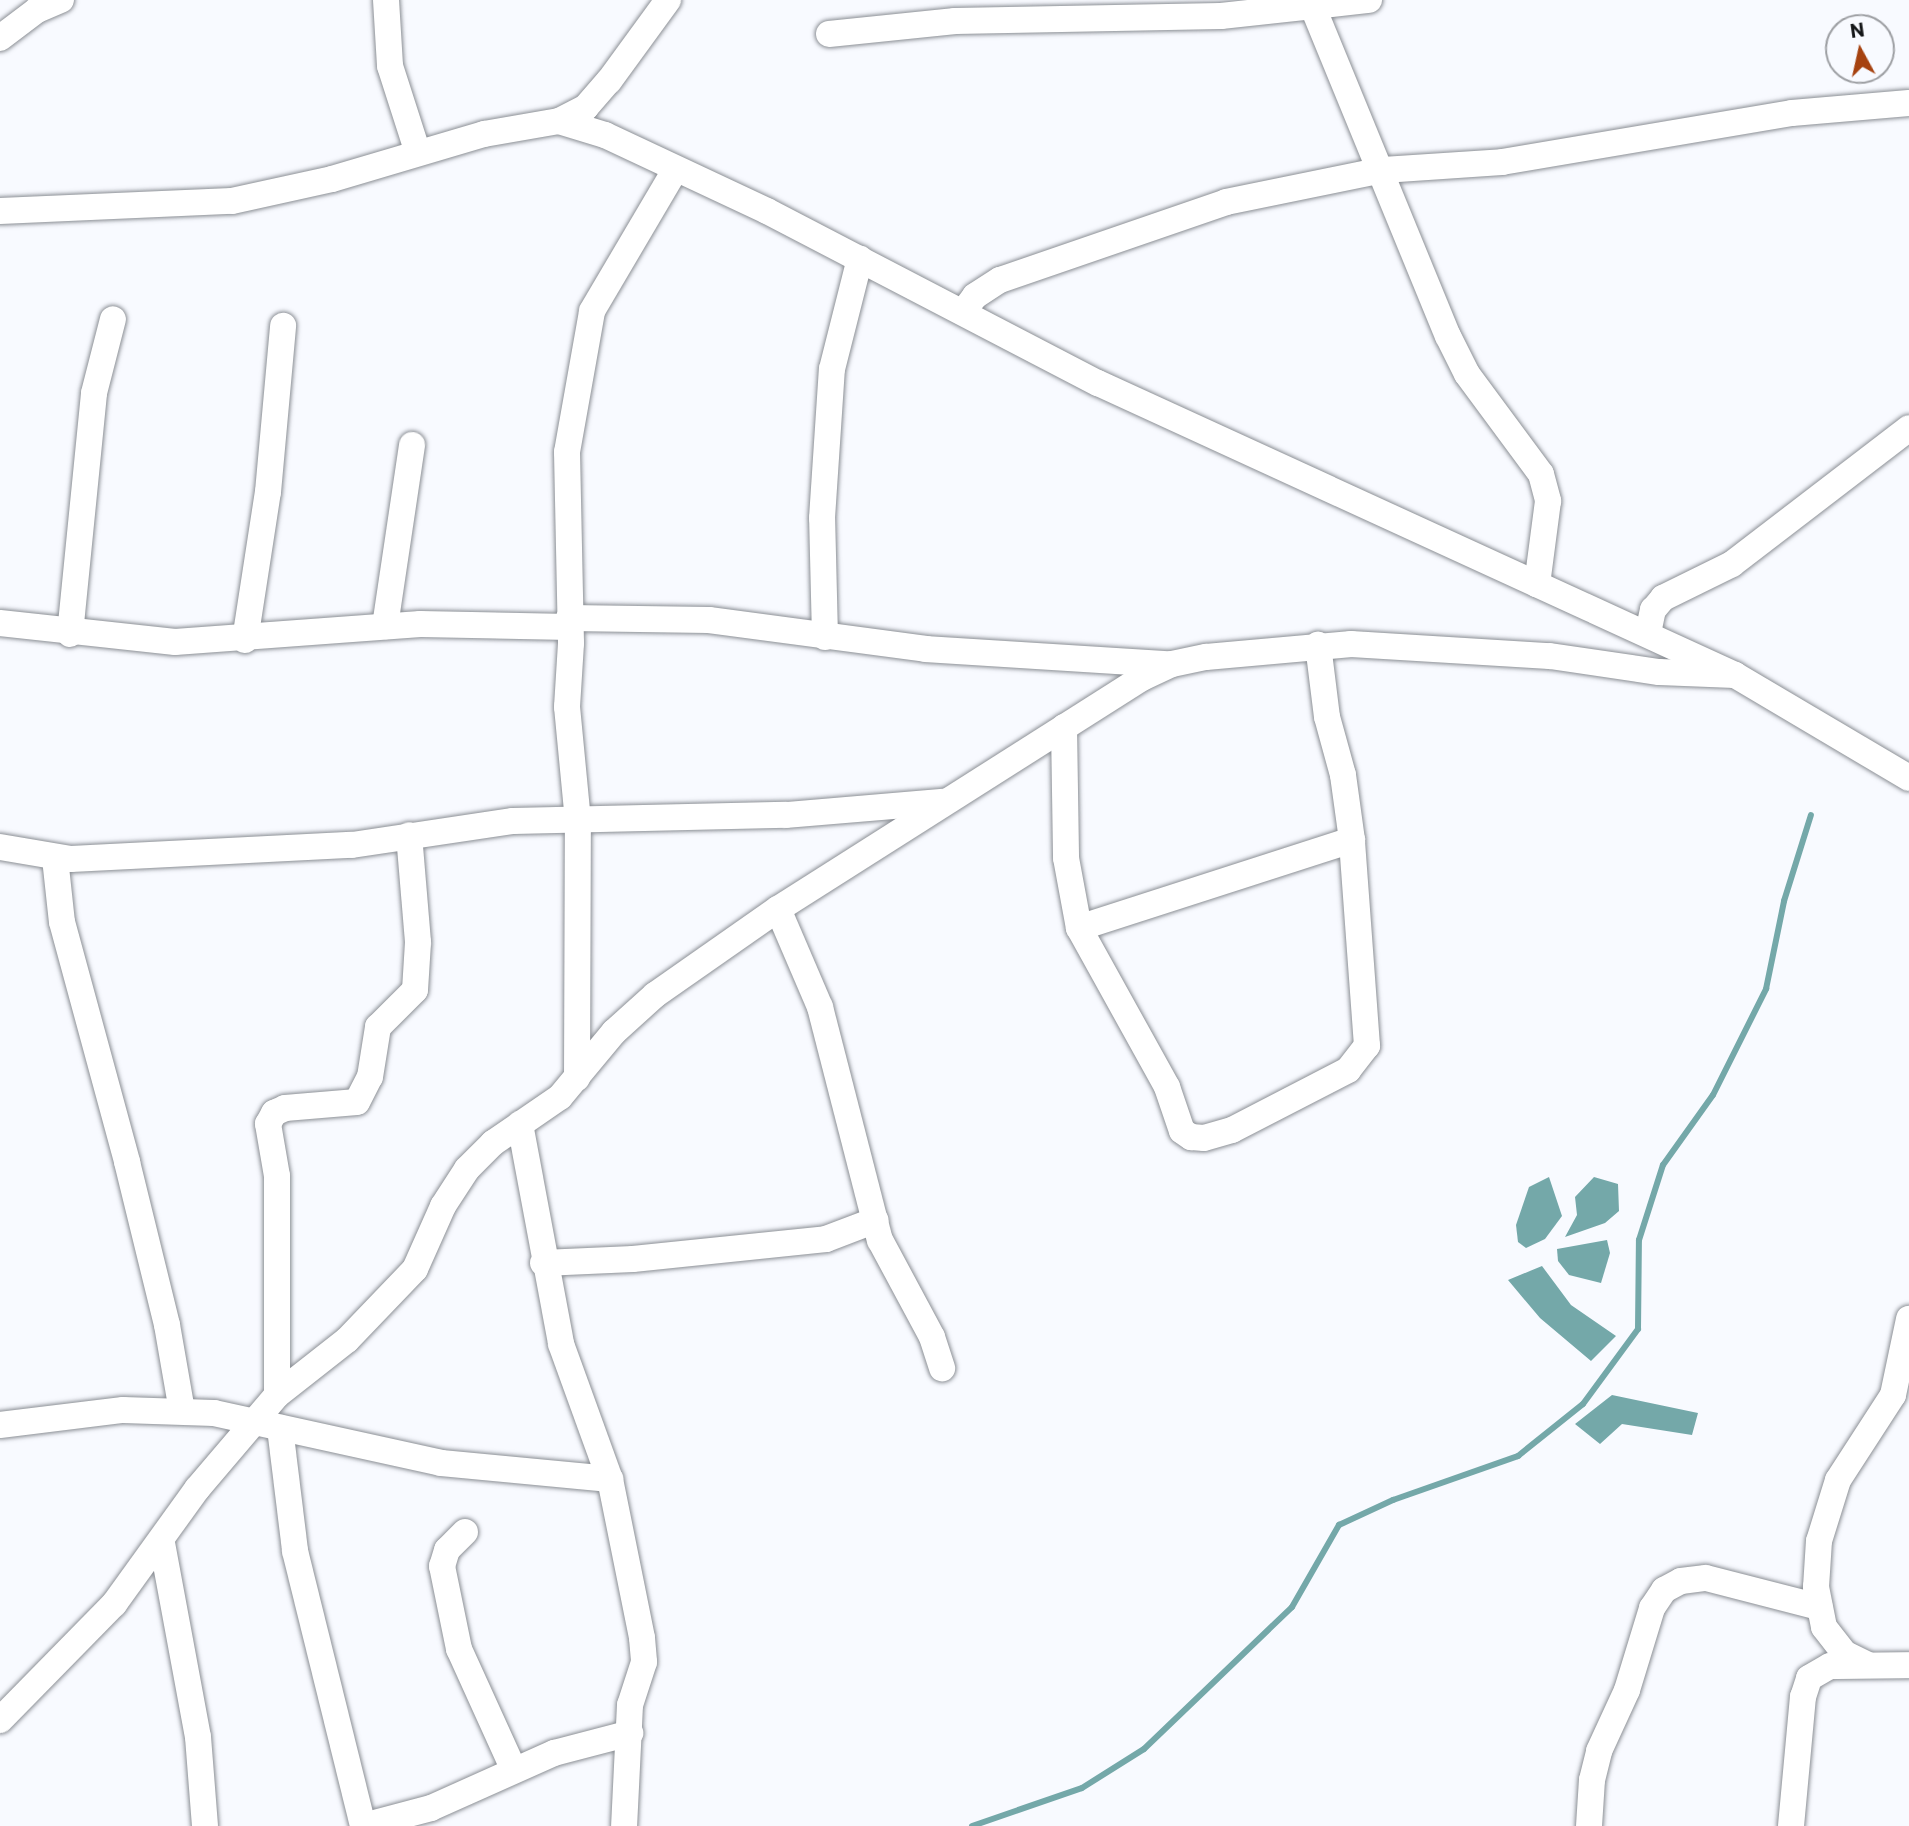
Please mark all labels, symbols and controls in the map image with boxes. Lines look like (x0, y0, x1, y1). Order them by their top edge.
north arrow (1825, 14, 1895, 84)
text: N (1849, 17, 1866, 42)

